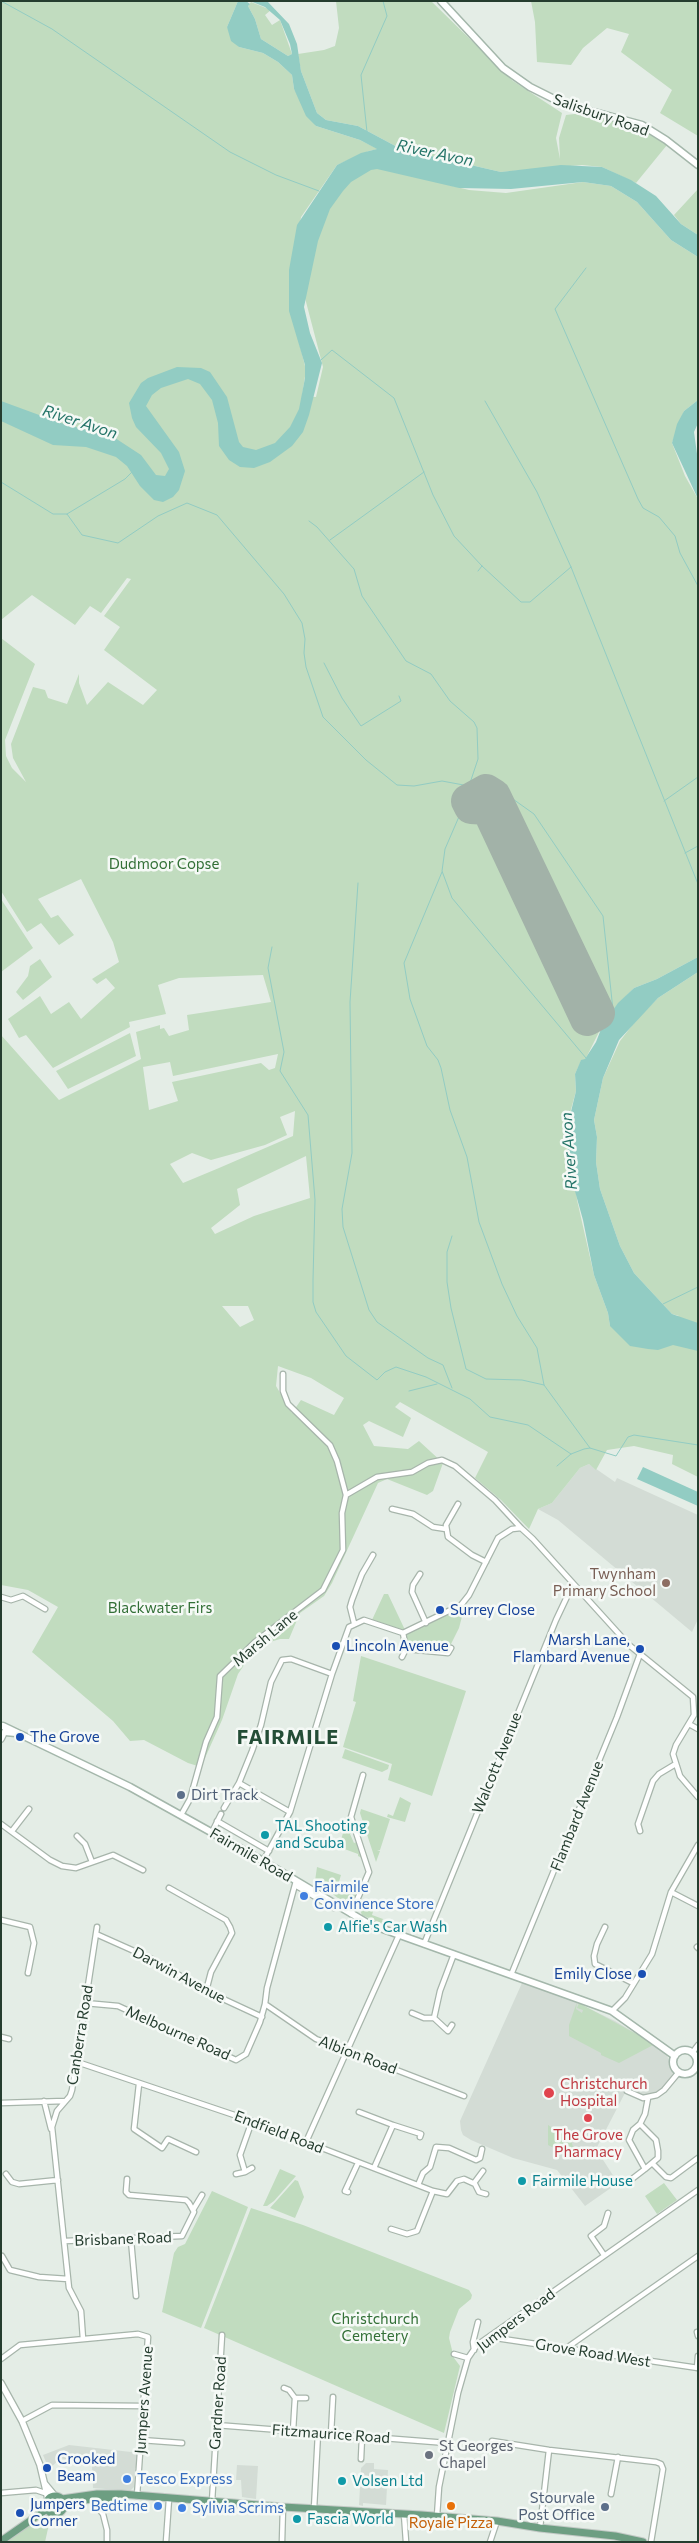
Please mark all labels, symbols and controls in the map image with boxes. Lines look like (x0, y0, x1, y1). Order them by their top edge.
street label: Salisbury Road (551, 90, 651, 140)
water label: River Avon (395, 136, 475, 170)
water label: River Avon (40, 401, 120, 443)
park label: Dudmoor Copse (109, 855, 219, 873)
water label: River Avon (557, 1112, 581, 1190)
place label: Twynham Primary School (553, 1565, 656, 1600)
marker: Twynham Primary School (660, 1577, 672, 1589)
park label: Blackwater Firs (108, 1599, 212, 1617)
place label: Surrey Close (450, 1601, 535, 1619)
marker: Surrey Close (434, 1604, 446, 1616)
street label: Marsh Lane (229, 1606, 301, 1670)
place label: Marsh Lane, Flambard Avenue (513, 1631, 630, 1666)
place label: Lincoln Avenue (346, 1637, 449, 1655)
marker: Lincoln Avenue (330, 1640, 342, 1652)
marker: Marsh Lane, Flambard Avenue (634, 1643, 646, 1655)
street label: Walcott Avenue (468, 1710, 526, 1816)
district label: FAIRMILE (236, 1725, 340, 1749)
place label: The Grove (30, 1728, 100, 1746)
marker: The Grove (14, 1731, 26, 1743)
street label: Flambard Avenue (547, 1758, 607, 1874)
place label: Dirt Track (191, 1786, 259, 1804)
marker: Dirt Track (175, 1789, 187, 1801)
place label: TAL Shooting and Scuba (275, 1817, 367, 1852)
street label: Fairmile Road (206, 1824, 296, 1886)
marker: TAL Shooting and Scuba (259, 1829, 271, 1841)
place label: Fairmile Convinence Store (314, 1878, 434, 1913)
marker: Fairmile Convinence Store (298, 1890, 310, 1902)
place label: Alfie's Car Wash (338, 1918, 447, 1936)
marker: Alfie's Car Wash (322, 1921, 334, 1933)
street label: Darwin Avenue (130, 1943, 228, 2007)
place label: Emily Close (554, 1965, 632, 1983)
marker: Emily Close (636, 1968, 648, 1980)
street label: Canberra Road (63, 1984, 97, 2086)
street label: Melbourne Road (123, 2002, 233, 2064)
street label: Albion Road (316, 2032, 400, 2078)
place label: Christchurch Hospital (560, 2075, 648, 2110)
marker: Christchurch Hospital (542, 2086, 556, 2100)
street label: Endfield Road (232, 2107, 326, 2157)
marker: The Grove Pharmacy (582, 2112, 594, 2124)
place label: The Grove Pharmacy (553, 2126, 623, 2161)
place label: Fairmile House (532, 2172, 633, 2190)
marker: Fairmile House (516, 2175, 528, 2187)
street label: Brisbane Road (74, 2228, 172, 2250)
street label: Jumpers Road (473, 2285, 559, 2355)
park label: Christchurch Cemetery (331, 2310, 419, 2345)
street label: Grove Road West (534, 2335, 652, 2371)
street label: Jumpers Avenue (131, 2345, 157, 2455)
street label: Gardner Road (206, 2356, 230, 2450)
street label: Fitzmaurice Road (271, 2421, 391, 2447)
place label: St Georges Chapel (439, 2437, 513, 2472)
marker: St Georges Chapel (423, 2449, 435, 2461)
place label: Crooked Beam (57, 2450, 115, 2485)
marker: Crooked Beam (41, 2462, 53, 2474)
place label: Tesco Express (137, 2470, 232, 2488)
place label: Volsen Ltd (352, 2472, 423, 2490)
marker: Tesco Express (121, 2473, 133, 2485)
marker: Volsen Ltd (336, 2475, 348, 2487)
place label: Stourvale Post Office (518, 2489, 595, 2524)
place label: Jumpers Corner (30, 2495, 85, 2530)
place label: Bedtime (91, 2497, 148, 2515)
place label: Sylivia Scrims (192, 2499, 284, 2517)
marker: Bedtime (152, 2500, 164, 2512)
marker: Royale Pizza (445, 2500, 457, 2512)
marker: Stourvale Post Office (599, 2501, 611, 2513)
marker: Sylivia Scrims (176, 2502, 188, 2514)
marker: Jumpers Corner (14, 2507, 26, 2519)
place label: Fascia World (307, 2510, 394, 2528)
marker: Fascia World (291, 2513, 303, 2525)
place label: Royale Pizza (409, 2514, 493, 2532)

